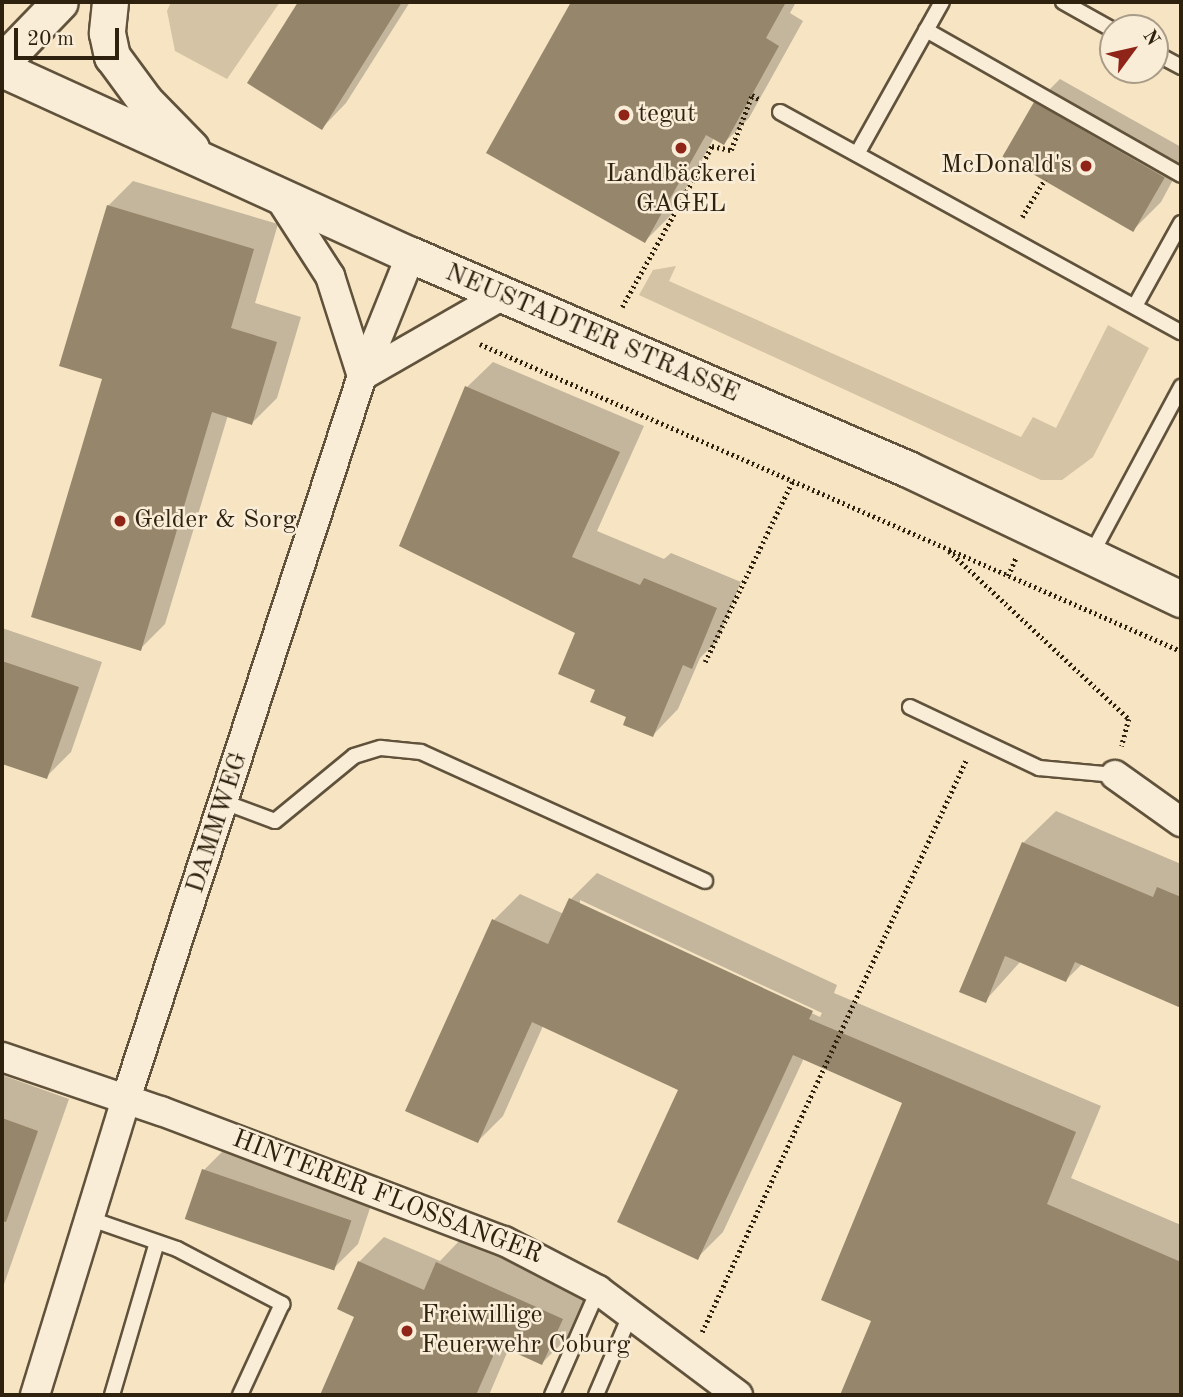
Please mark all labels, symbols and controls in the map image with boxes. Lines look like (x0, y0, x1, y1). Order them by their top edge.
scale bar (18, 14, 122, 58)
north arrow (1099, 14, 1169, 84)
text: N (1138, 27, 1162, 50)
text: 20 m (27, 29, 74, 50)
place label: tegut (638, 99, 696, 131)
marker: tegut (616, 107, 632, 123)
marker: Landbäckerei GAGEL (673, 140, 689, 156)
place label: McDonald's (941, 150, 1072, 182)
marker: McDonald's (1078, 158, 1094, 174)
place label: Landbäckerei GAGEL (606, 159, 756, 220)
street label: NEUSTADTER STRASSE (440, 258, 744, 410)
place label: Gelder & Sorg (134, 505, 297, 537)
marker: Gelder & Sorg (112, 513, 128, 529)
street label: DAMMWEG (181, 749, 255, 897)
street label: HINTERER FLOSSANGER (228, 1124, 546, 1272)
place label: Freiwillige Feuerwehr Coburg (421, 1300, 630, 1362)
marker: Freiwillige Feuerwehr Coburg (399, 1323, 415, 1339)

